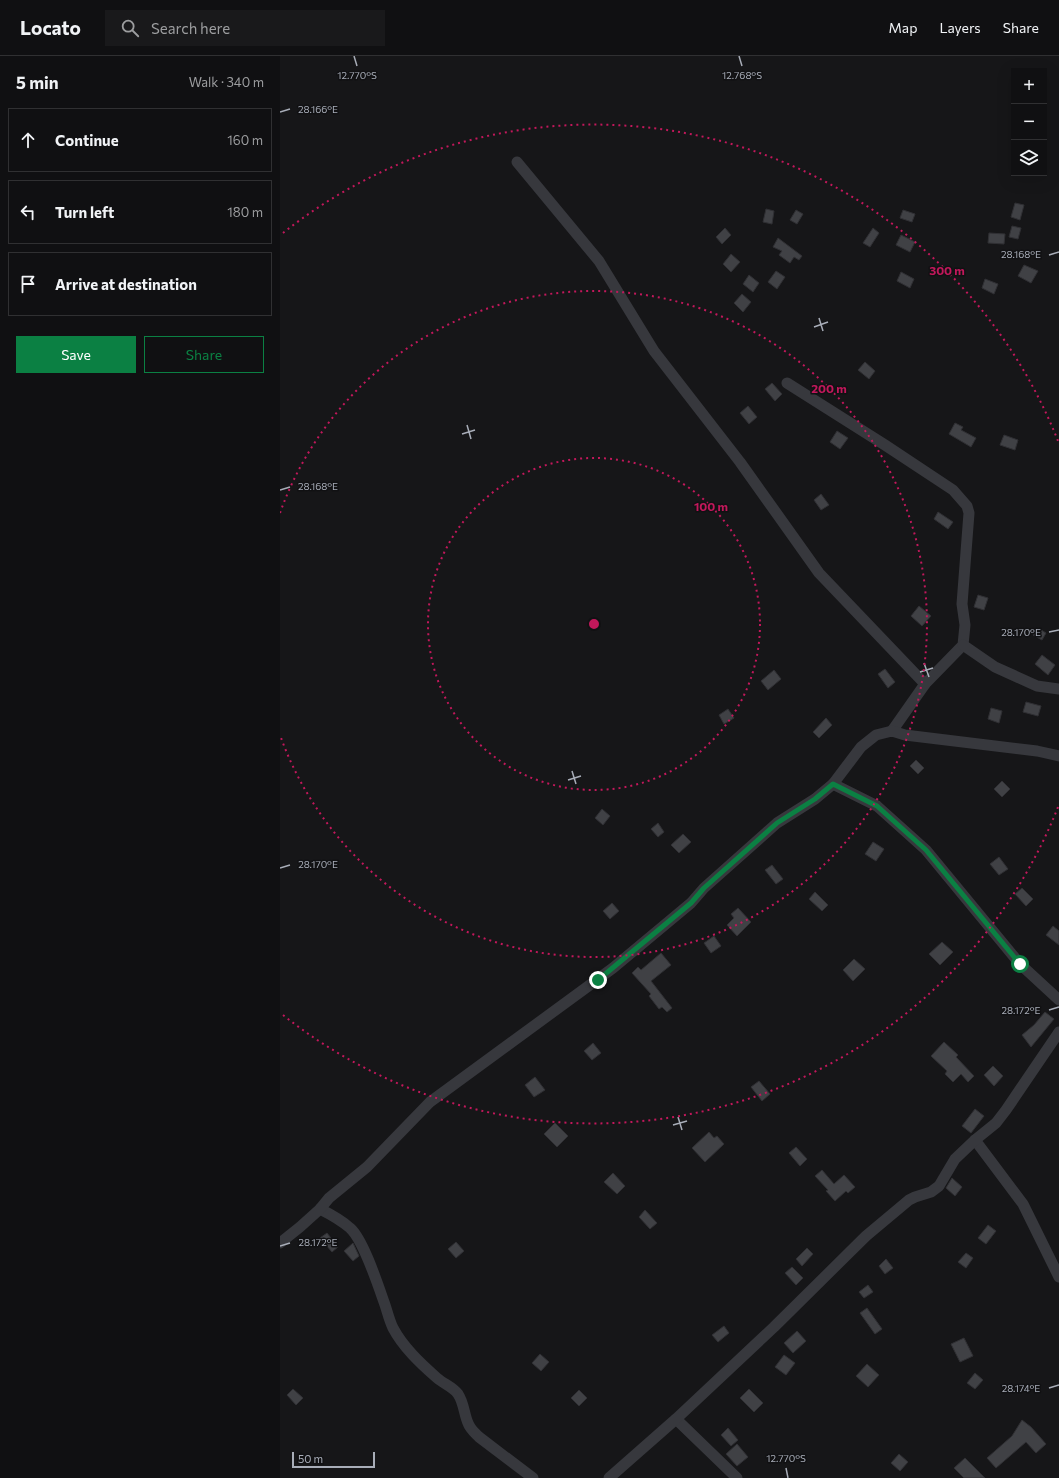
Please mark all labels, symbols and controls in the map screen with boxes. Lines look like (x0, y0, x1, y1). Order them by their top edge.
search box (105, 10, 385, 46)
text: Locato (20, 16, 81, 39)
icon: search (119, 17, 141, 39)
text: Search here (151, 19, 230, 37)
text: Map (889, 19, 917, 36)
text: Layers (939, 19, 981, 36)
text: Share (1003, 19, 1039, 36)
map controls (1011, 68, 1047, 176)
button: + (1011, 68, 1047, 104)
text: 12.770°S (337, 69, 377, 81)
text: 12.768°S (722, 69, 762, 81)
text: 5 min (16, 72, 59, 93)
text: Walk · 340 m (189, 74, 264, 90)
text: 28.166°E (298, 103, 338, 115)
button: − (1011, 104, 1047, 140)
icon: ahead (17, 129, 39, 151)
text: Continue (55, 131, 119, 149)
text: 160 m (227, 132, 263, 148)
button: layers (1011, 140, 1047, 176)
icon: left (17, 201, 39, 223)
text: Turn left (55, 203, 114, 221)
text: 180 m (227, 204, 263, 220)
text: 28.168°E (1001, 248, 1041, 260)
text: 300 m (929, 263, 965, 277)
icon: arrive (17, 273, 39, 295)
text: Arrive at destination (55, 275, 197, 293)
button: Save (16, 336, 136, 373)
button: Share (144, 336, 264, 373)
text: 200 m (811, 381, 847, 395)
text: 28.168°E (298, 480, 338, 492)
text: 100 m (694, 499, 728, 513)
centre of rings (587, 617, 601, 631)
text: 28.170°E (1001, 626, 1041, 638)
text: 28.170°E (298, 858, 338, 870)
route start (1011, 955, 1029, 973)
route end (589, 971, 607, 989)
text: 28.172°E (1002, 1004, 1040, 1016)
text: 28.172°E (299, 1236, 337, 1248)
text: 28.174°E (1002, 1382, 1040, 1394)
scale bar (292, 1450, 375, 1469)
text: 50 m (298, 1452, 323, 1465)
text: 12.770°S (766, 1452, 806, 1464)

